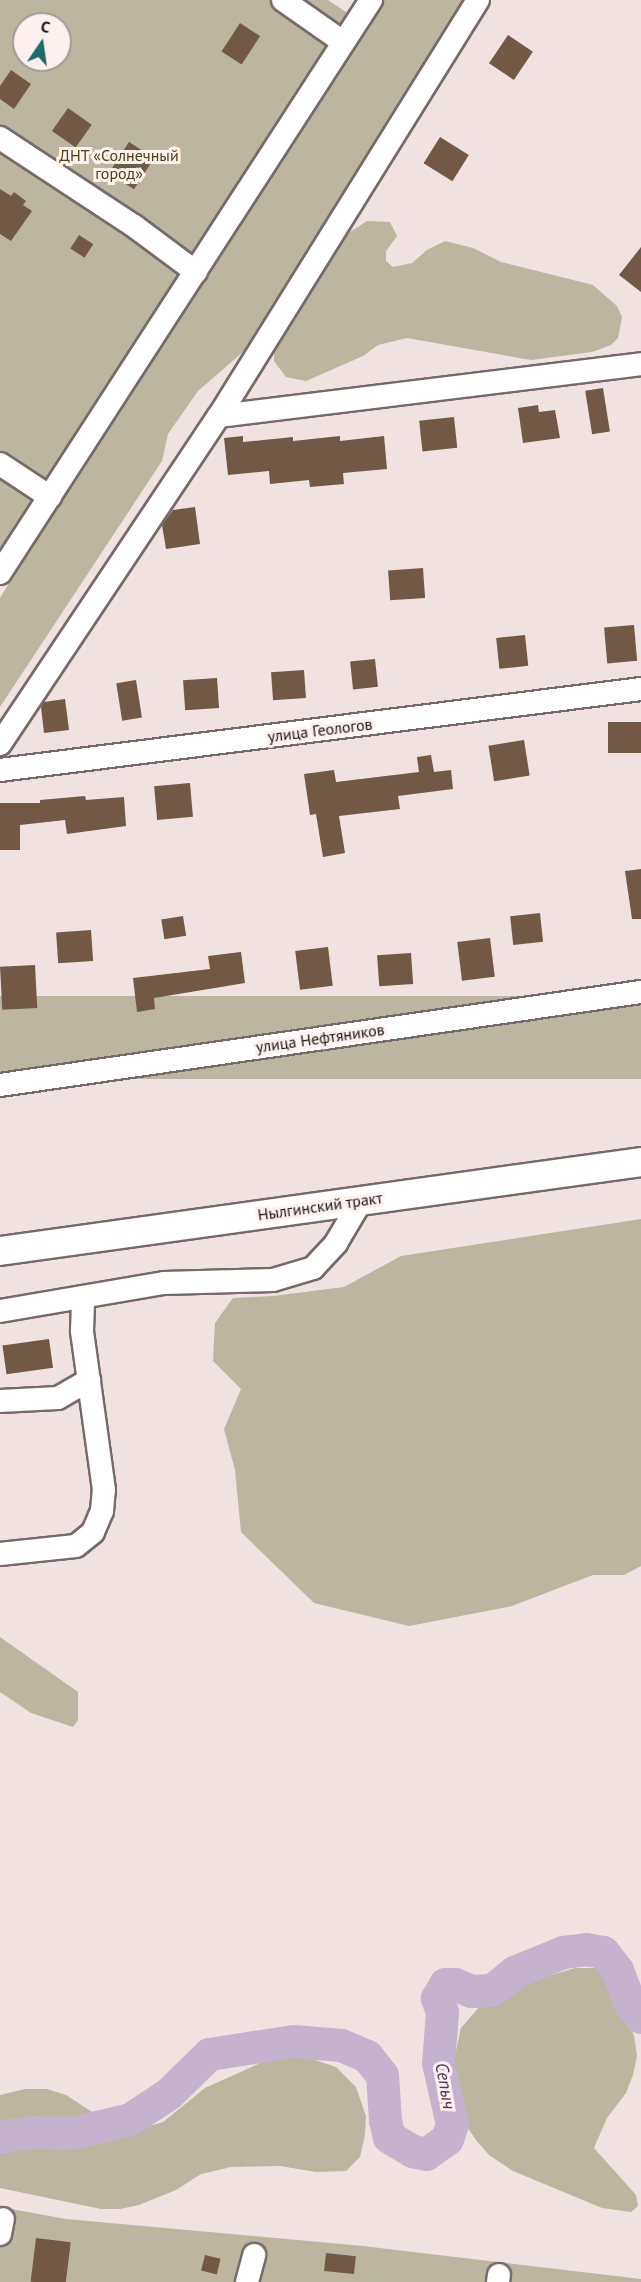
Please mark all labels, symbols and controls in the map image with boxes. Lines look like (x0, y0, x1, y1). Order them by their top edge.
north arrow (12, 12, 72, 72)
text: С (39, 16, 52, 37)
park label: ДНТ «Солнечный город» (59, 145, 179, 183)
street label: улица Геологов (266, 714, 374, 746)
street label: улица Нефтяников (254, 1019, 386, 1057)
street label: Нылгинский тракт (256, 1188, 384, 1224)
water label: Сепыч (430, 2061, 460, 2111)

